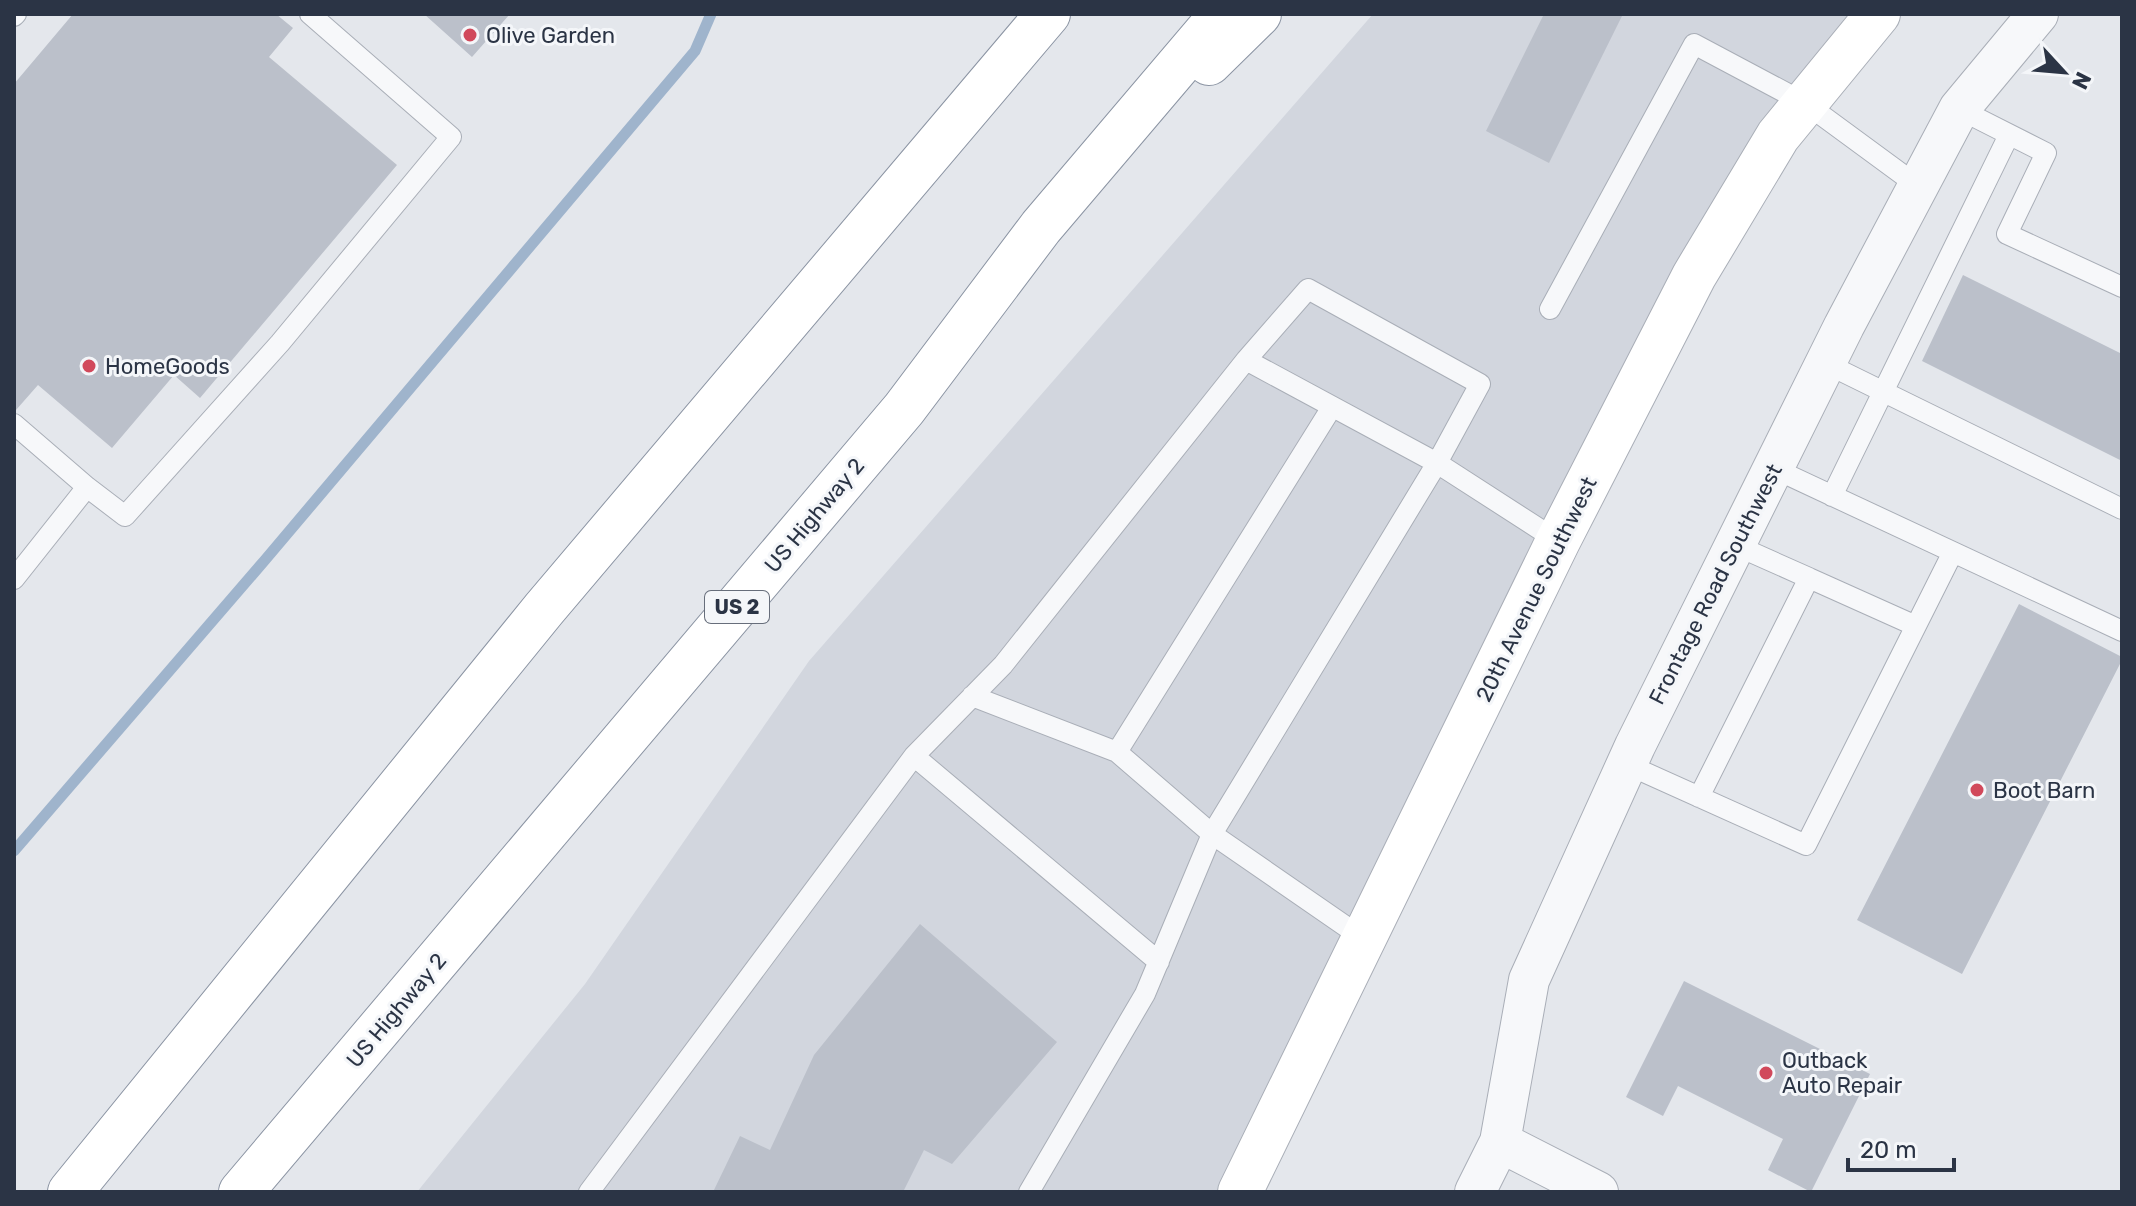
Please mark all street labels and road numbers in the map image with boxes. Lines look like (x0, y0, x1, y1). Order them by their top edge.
street label: US Highway 2 (759, 453, 870, 578)
street label: Frontage Road Southwest (1643, 459, 1788, 709)
street label: 20th Avenue Southwest (1470, 472, 1603, 706)
road number: US 2 (705, 591, 769, 623)
street label: US Highway 2 (341, 948, 452, 1073)

